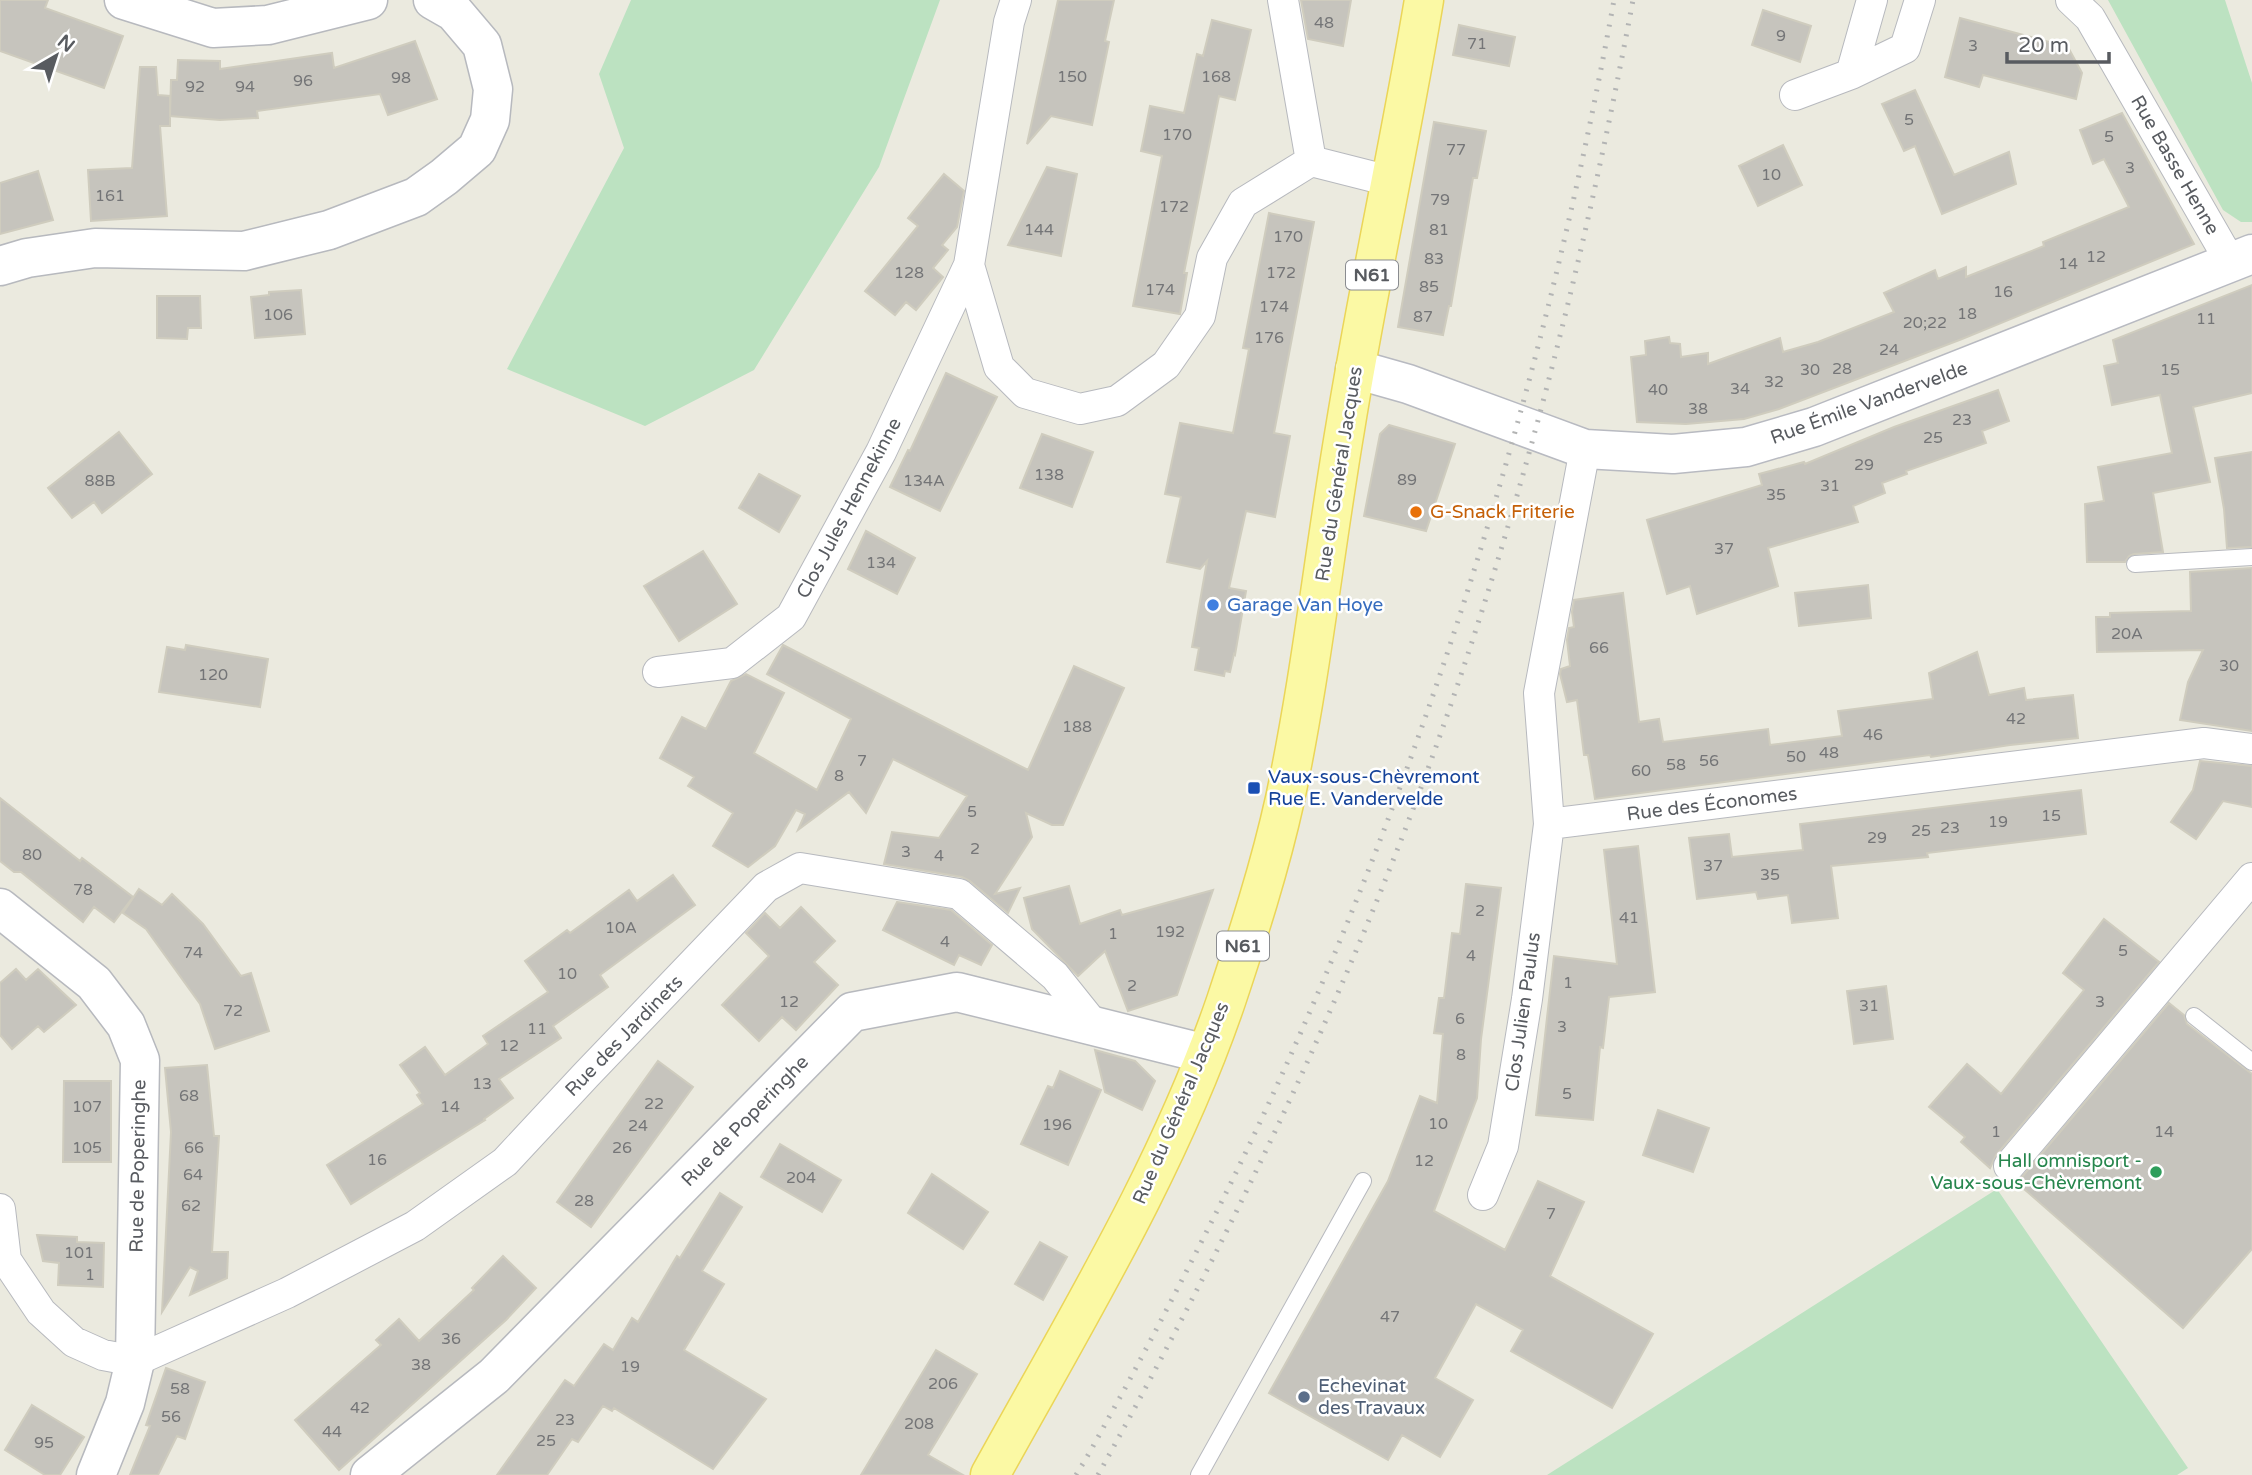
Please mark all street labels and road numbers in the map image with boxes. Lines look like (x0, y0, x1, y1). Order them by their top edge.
street label: Rue Basse Henne (2126, 91, 2224, 239)
road number: N61 (1346, 260, 1398, 290)
street label: Rue Émile Vandervelde (1768, 357, 1970, 449)
street label: Rue du Général Jacques (1311, 365, 1367, 583)
street label: Clos Jules Hennekinne (792, 414, 906, 602)
street label: Rue des Économes (1626, 783, 1798, 825)
road number: N61 (1217, 931, 1269, 960)
street label: Clos Julien Paulus (1501, 931, 1545, 1093)
street label: Rue des Jardinets (561, 971, 687, 1101)
street label: Rue du Général Jacques (1128, 999, 1234, 1207)
street label: Rue de Poperinghe (677, 1051, 813, 1191)
street label: Rue de Poperinghe (125, 1079, 151, 1253)

